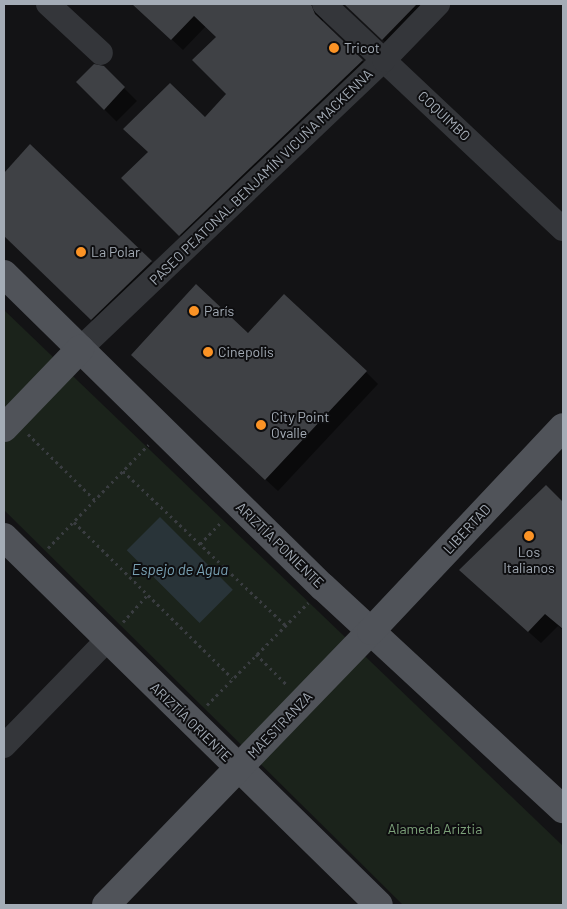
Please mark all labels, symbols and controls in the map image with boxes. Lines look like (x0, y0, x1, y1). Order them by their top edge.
place label: Tricot (344, 40, 380, 56)
marker: Tricot (328, 42, 340, 54)
street label: PASEO PEATONAL BENJAMÍN VICUÑA MACKENNA (146, 66, 376, 288)
street label: COQUIMBO (414, 88, 474, 144)
place label: La Polar (91, 244, 140, 260)
marker: La Polar (75, 246, 87, 258)
place label: París (204, 303, 234, 319)
marker: París (188, 305, 200, 317)
place label: Cinepolis (218, 344, 274, 360)
marker: Cinepolis (202, 346, 214, 358)
place label: City Point Ovalle (271, 409, 329, 442)
marker: City Point Ovalle (255, 419, 267, 431)
street label: ARIZTÍA PONIENTE (233, 499, 327, 591)
street label: LIBERTAD (440, 501, 494, 557)
marker: Los Italianos (523, 530, 535, 542)
place label: Los Italianos (503, 544, 555, 576)
water label: Espejo de Agua (132, 561, 228, 579)
street label: ARIZTÍA ORIENTE (147, 679, 235, 765)
street label: MAESTRANZA (244, 688, 316, 762)
park label: Alameda Ariztia (388, 821, 482, 837)

